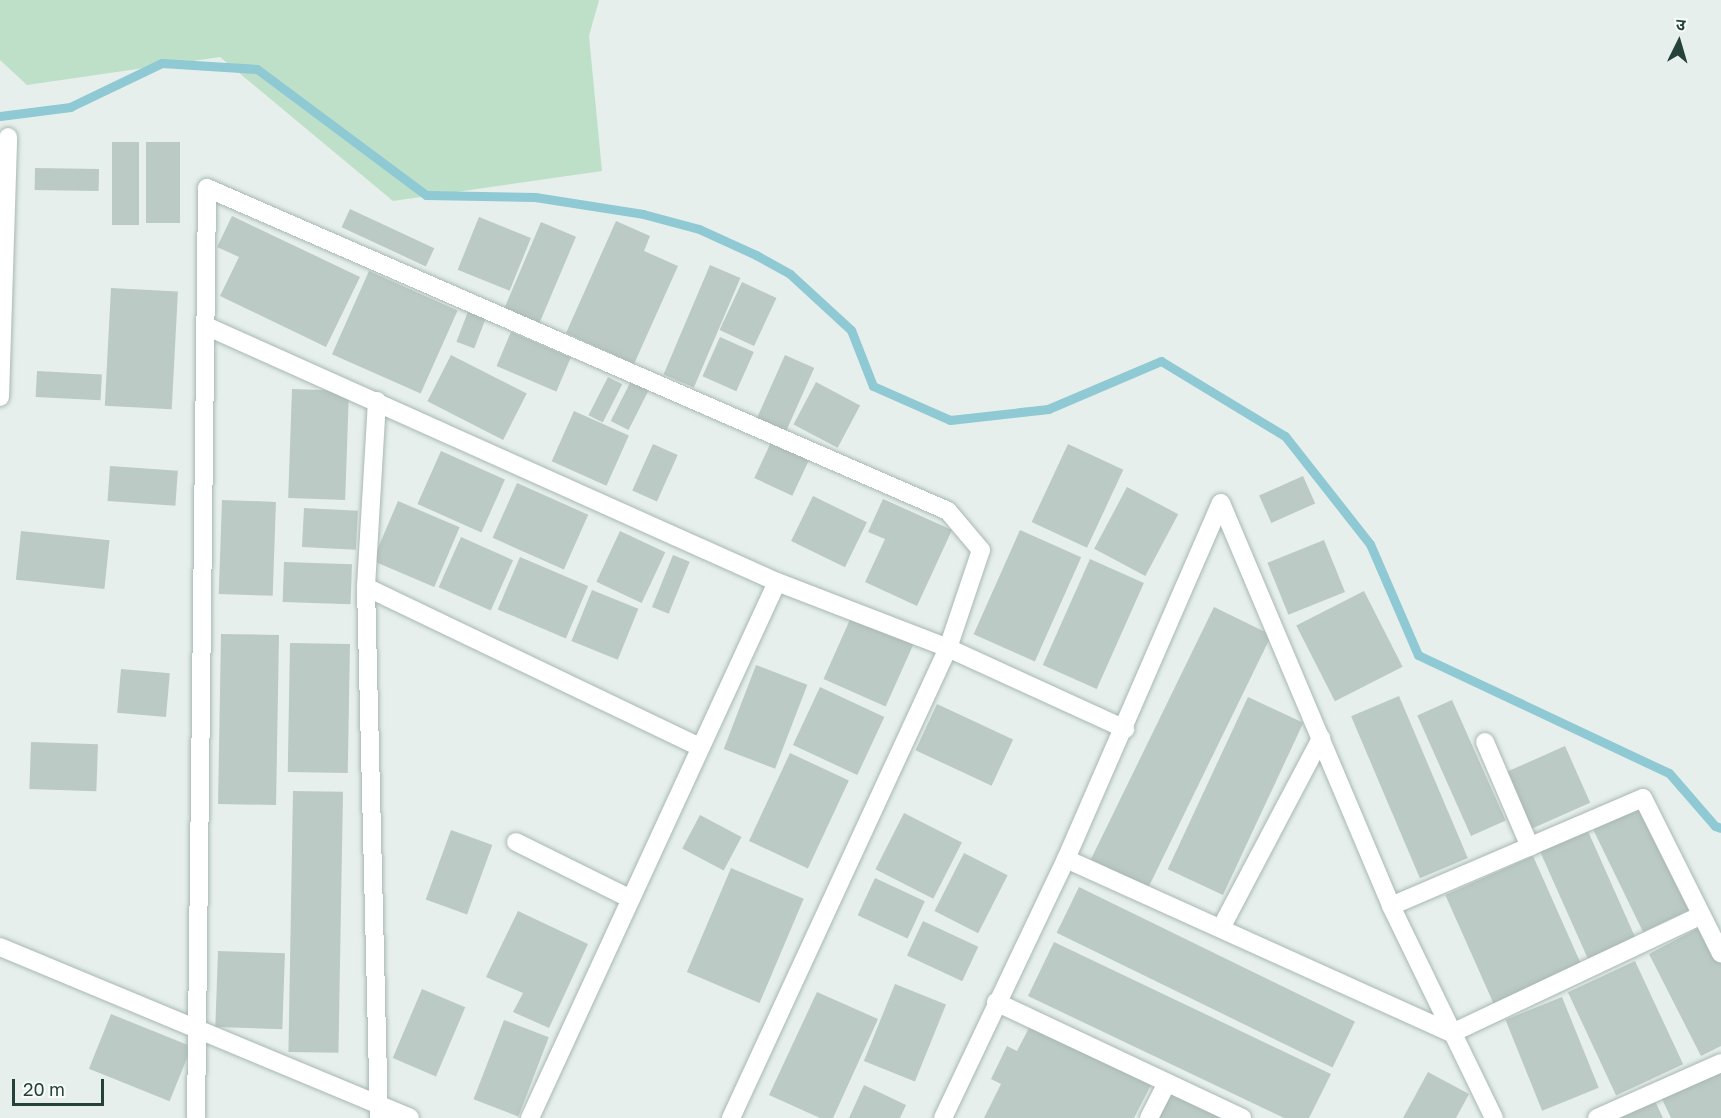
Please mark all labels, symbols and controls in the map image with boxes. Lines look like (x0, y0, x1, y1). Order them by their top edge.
north arrow (1649, 12, 1709, 72)
text: उ (1675, 14, 1686, 34)
scale bar (15, 1067, 106, 1105)
text: 20 m (23, 1078, 65, 1100)

